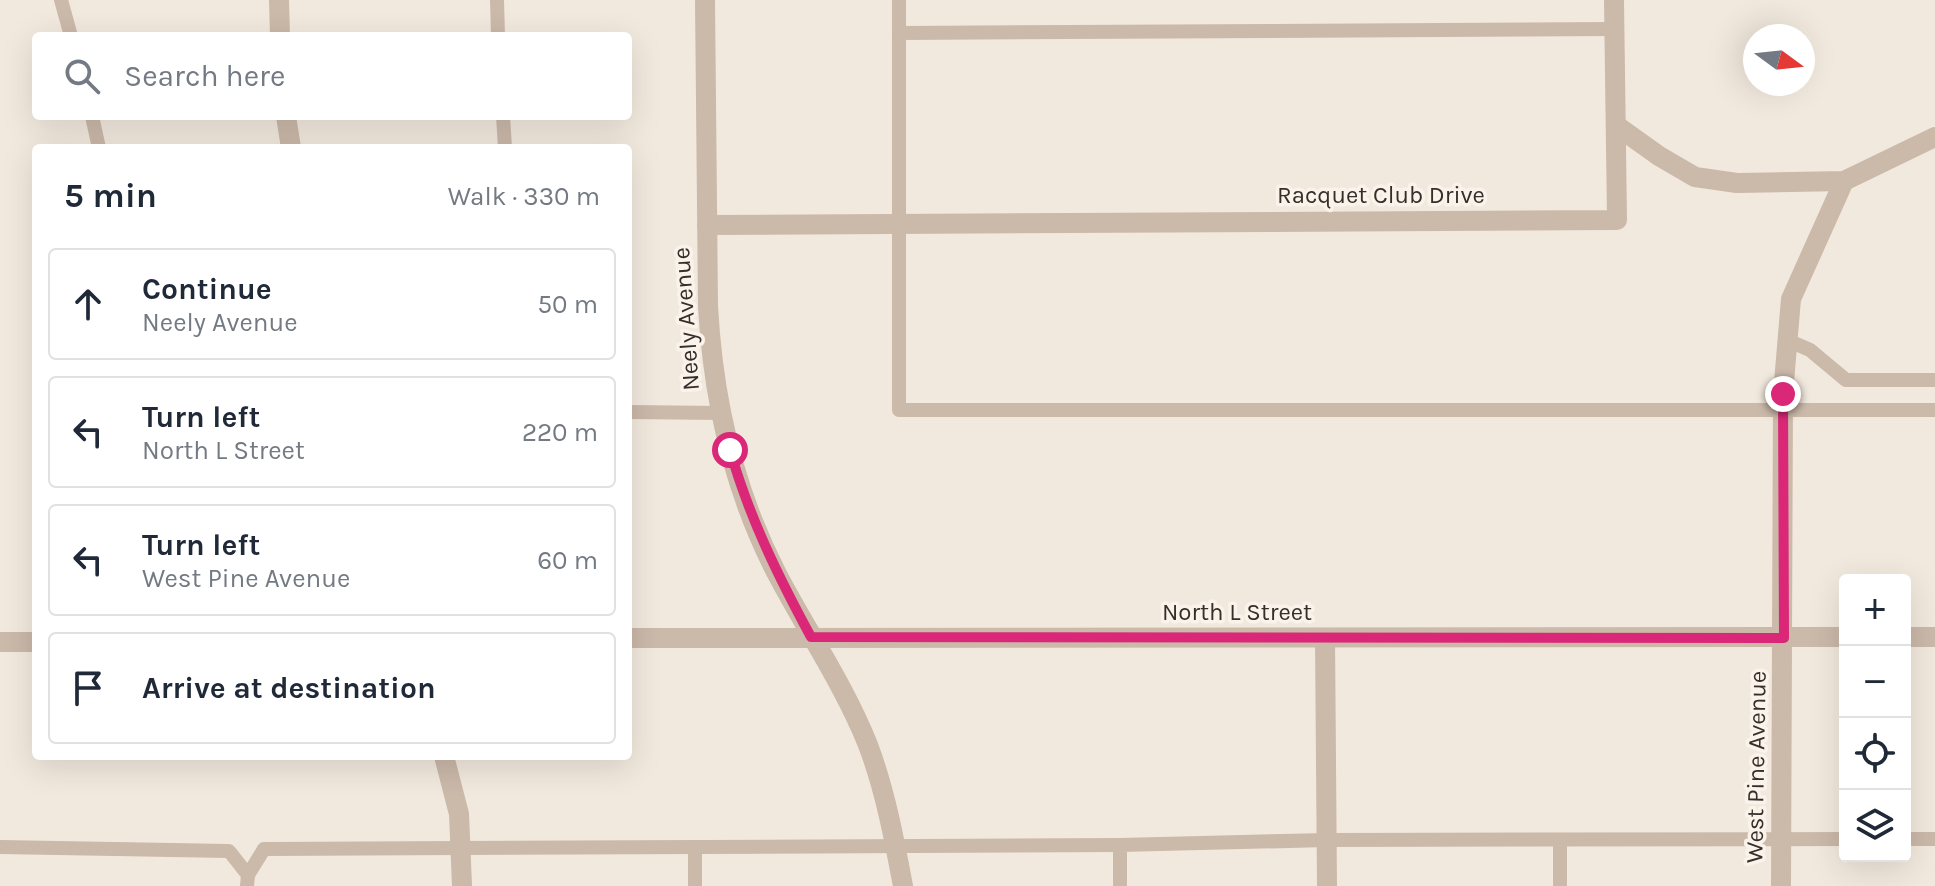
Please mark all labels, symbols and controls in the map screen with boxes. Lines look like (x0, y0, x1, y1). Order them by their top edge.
north arrow (1743, 24, 1815, 96)
search box (32, 32, 632, 120)
icon: search (60, 54, 104, 98)
text: Search here (124, 58, 285, 94)
text: 5 min (64, 176, 157, 216)
text: Walk · 330 m (448, 181, 600, 212)
street label: Racquet Club Drive (1277, 181, 1485, 209)
street label: Neely Avenue (667, 246, 705, 392)
text: Continue (142, 271, 272, 307)
icon: ahead (66, 282, 110, 326)
text: 50 m (537, 289, 598, 320)
text: Neely Avenue (142, 307, 298, 338)
route end (1765, 376, 1801, 412)
text: Turn left (142, 399, 260, 435)
icon: left (66, 410, 110, 454)
text: 220 m (522, 417, 598, 448)
route start (712, 432, 748, 468)
text: North L Street (142, 435, 305, 466)
text: Turn left (142, 527, 260, 563)
icon: left (66, 538, 110, 582)
text: 60 m (537, 545, 598, 576)
text: West Pine Avenue (142, 563, 350, 594)
map controls (1839, 574, 1911, 862)
button: + (1839, 574, 1911, 646)
street label: North L Street (1162, 598, 1312, 626)
button: − (1839, 646, 1911, 718)
icon: arrive (66, 666, 110, 710)
text: Arrive at destination (142, 670, 436, 706)
street label: West Pine Avenue (1740, 671, 1772, 863)
button: locate (1839, 718, 1911, 790)
button: layers (1839, 790, 1911, 862)

